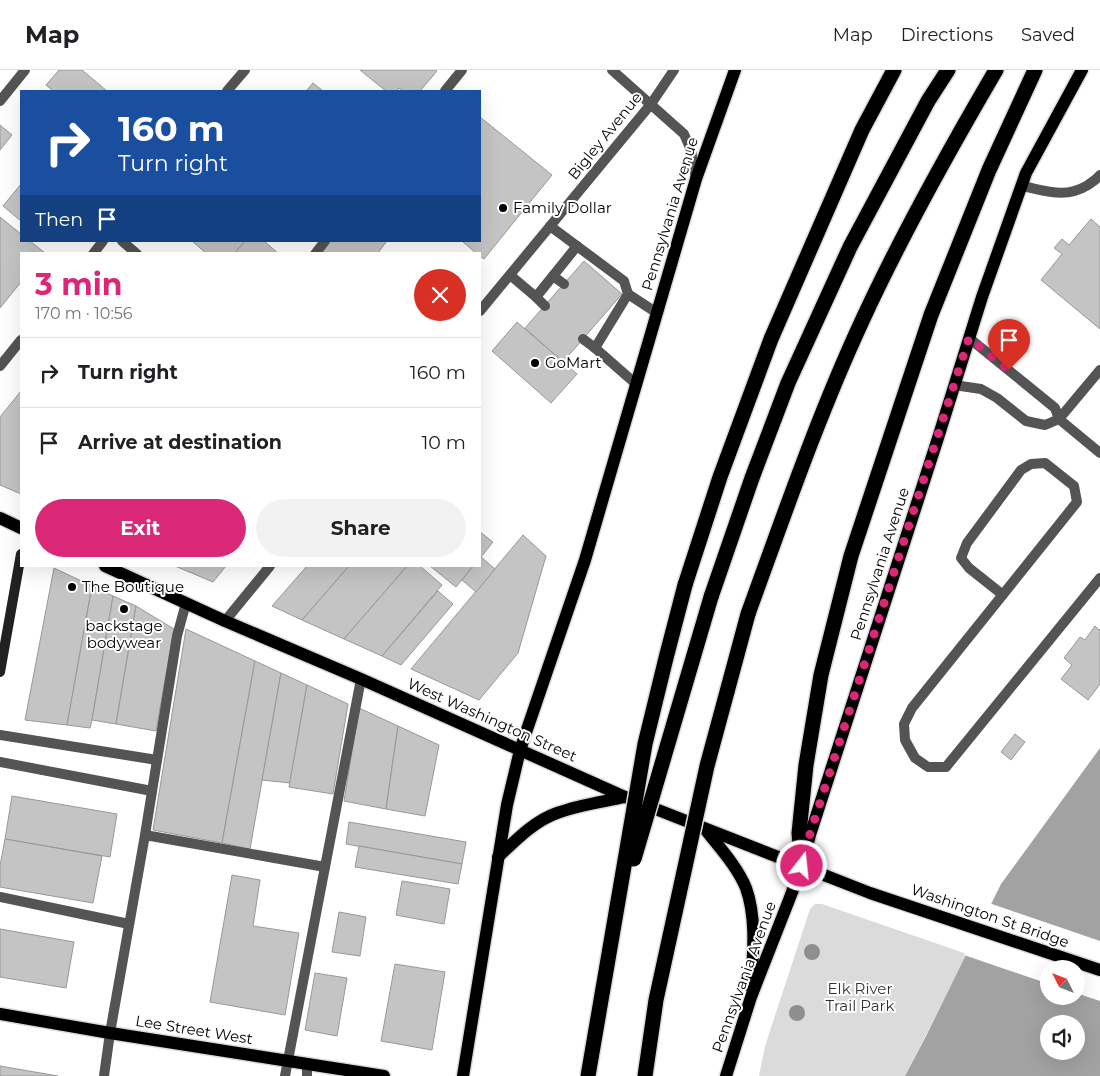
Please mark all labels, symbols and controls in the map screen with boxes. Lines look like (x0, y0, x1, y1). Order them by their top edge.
text: Map (25, 20, 79, 49)
text: Map (833, 24, 873, 46)
text: Directions (901, 24, 993, 46)
text: Saved (1021, 24, 1075, 46)
street label: Bigley Avenue (563, 88, 646, 183)
text: 160 m (118, 107, 224, 150)
icon: right (35, 110, 100, 175)
street label: Pennsylvania Avenue (637, 135, 702, 293)
text: Turn right (118, 150, 228, 177)
place label: Family Dollar (513, 198, 612, 217)
marker: Family Dollar (497, 202, 509, 214)
icon: arrive (93, 205, 121, 233)
text: Then (35, 208, 83, 231)
text: 3 min (35, 266, 122, 303)
button: close (414, 269, 466, 321)
text: 170 m · 10:56 (35, 304, 133, 323)
pin (988, 319, 1030, 370)
icon: arrive (995, 326, 1023, 354)
place label: GoMart (545, 353, 602, 372)
marker: GoMart (529, 357, 541, 369)
icon: right (35, 359, 63, 387)
text: Turn right (78, 361, 178, 384)
text: 160 m (410, 361, 466, 384)
icon: arrive (35, 429, 63, 457)
text: Arrive at destination (78, 431, 282, 454)
text: 10 m (421, 431, 466, 454)
street label: Pennsylvania Avenue (846, 485, 913, 643)
button: Exit (35, 499, 246, 557)
button: Share (256, 499, 466, 557)
place label: The Boutique (82, 577, 184, 596)
marker: The Boutique (66, 581, 78, 593)
marker: backstage bodywear (118, 603, 130, 615)
place label: backstage bodywear (85, 616, 163, 652)
street label: West Washington Street (405, 674, 580, 766)
position arrow (775, 839, 827, 891)
street label: Washington St Bridge (909, 880, 1072, 952)
street label: Pennsylvania Avenue (707, 899, 780, 1055)
north arrow (1040, 960, 1085, 1005)
map controls (1040, 960, 1085, 1060)
park label: Elk River Trail Park (826, 979, 894, 1015)
street label: Lee Street West (134, 1011, 254, 1048)
button: sound (1040, 1015, 1085, 1060)

